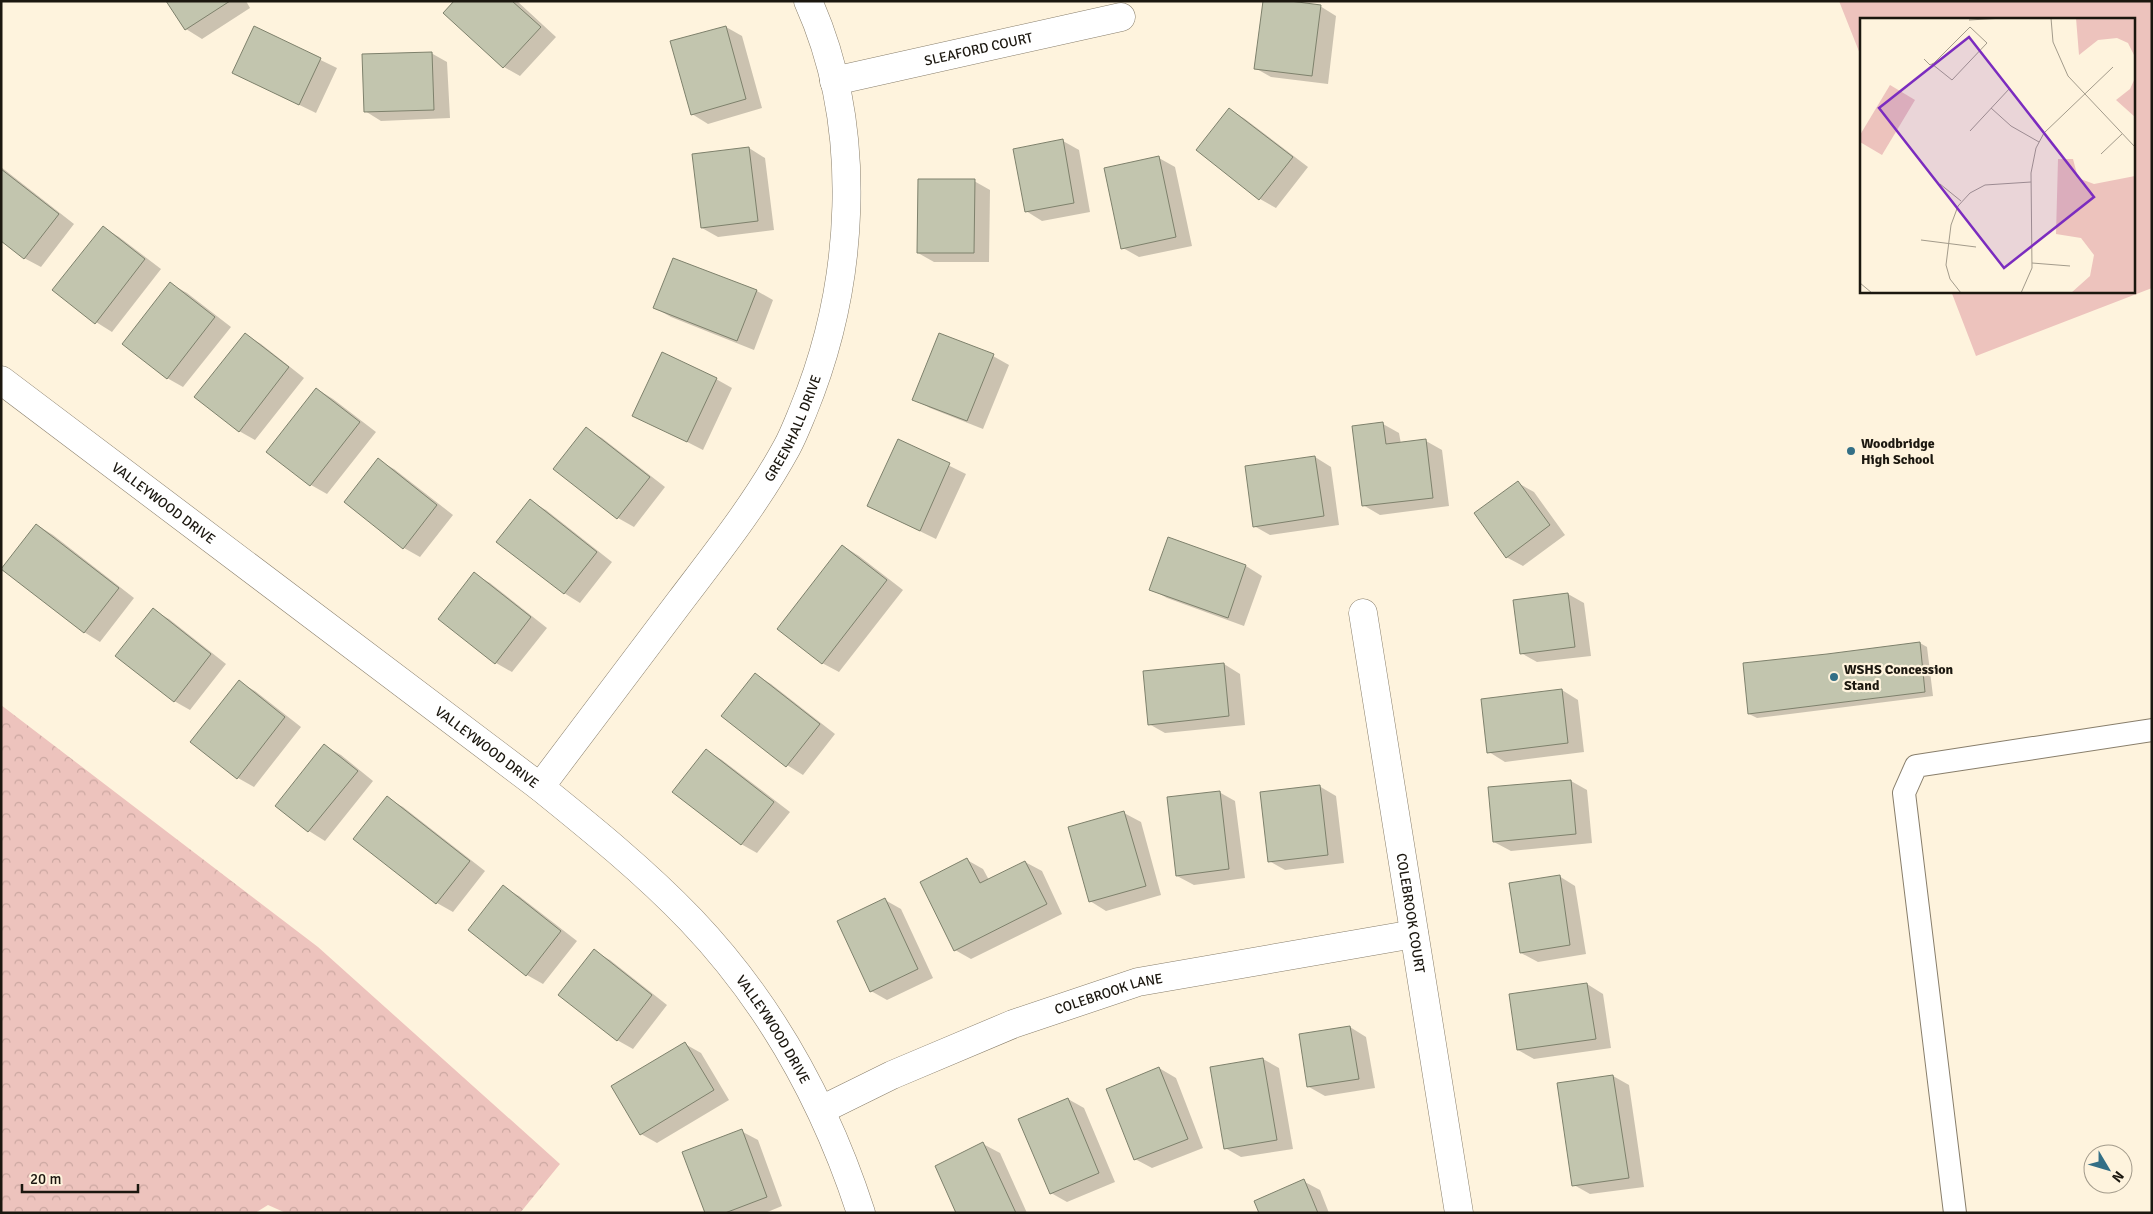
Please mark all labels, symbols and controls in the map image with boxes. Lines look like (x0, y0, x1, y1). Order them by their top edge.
inset map (1860, 18, 2136, 292)
street label: SLEAFORD COURT (923, 28, 1034, 69)
street label: GREENHALL DRIVE (760, 373, 824, 485)
place label: Woodbridge High School (1861, 435, 1935, 468)
marker: Woodbridge High School (1845, 445, 1857, 457)
street label: VALLEYWOOD DRIVE (109, 458, 219, 547)
place label: WSHS Concession Stand (1844, 661, 1954, 694)
marker: WSHS Concession Stand (1828, 671, 1840, 683)
street label: VALLEYWOOD DRIVE (432, 702, 542, 792)
street label: COLEBROOK COURT (1393, 852, 1429, 975)
street label: COLEBROOK LANE (1052, 969, 1164, 1018)
street label: VALLEYWOOD DRIVE (733, 972, 814, 1086)
north arrow (2083, 1144, 2133, 1194)
scale bar (22, 1162, 139, 1194)
text: N (2108, 1168, 2128, 1186)
text: 20 m (30, 1170, 61, 1188)

